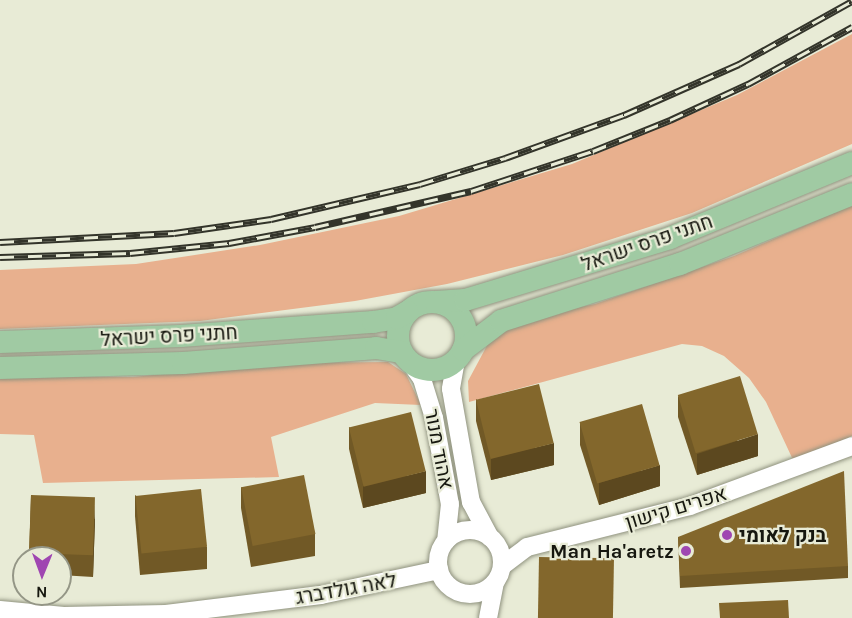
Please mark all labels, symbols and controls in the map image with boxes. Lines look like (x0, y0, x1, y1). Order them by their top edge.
street label: חתני פרס ישראל (578, 209, 716, 277)
street label: חתני פרס ישראל (100, 320, 238, 352)
street label: אהוד מנור (419, 407, 459, 491)
street label: אפרים קישון (622, 481, 730, 535)
place label: בנק לאומי (739, 523, 826, 547)
marker: בנק לאומי (720, 528, 734, 542)
place label: Man Ha'aretz (550, 539, 674, 563)
marker: Man Ha'aretz (679, 544, 693, 558)
north arrow (12, 546, 72, 606)
street label: לאה גולדברג (294, 568, 398, 610)
text: N (36, 583, 48, 602)

